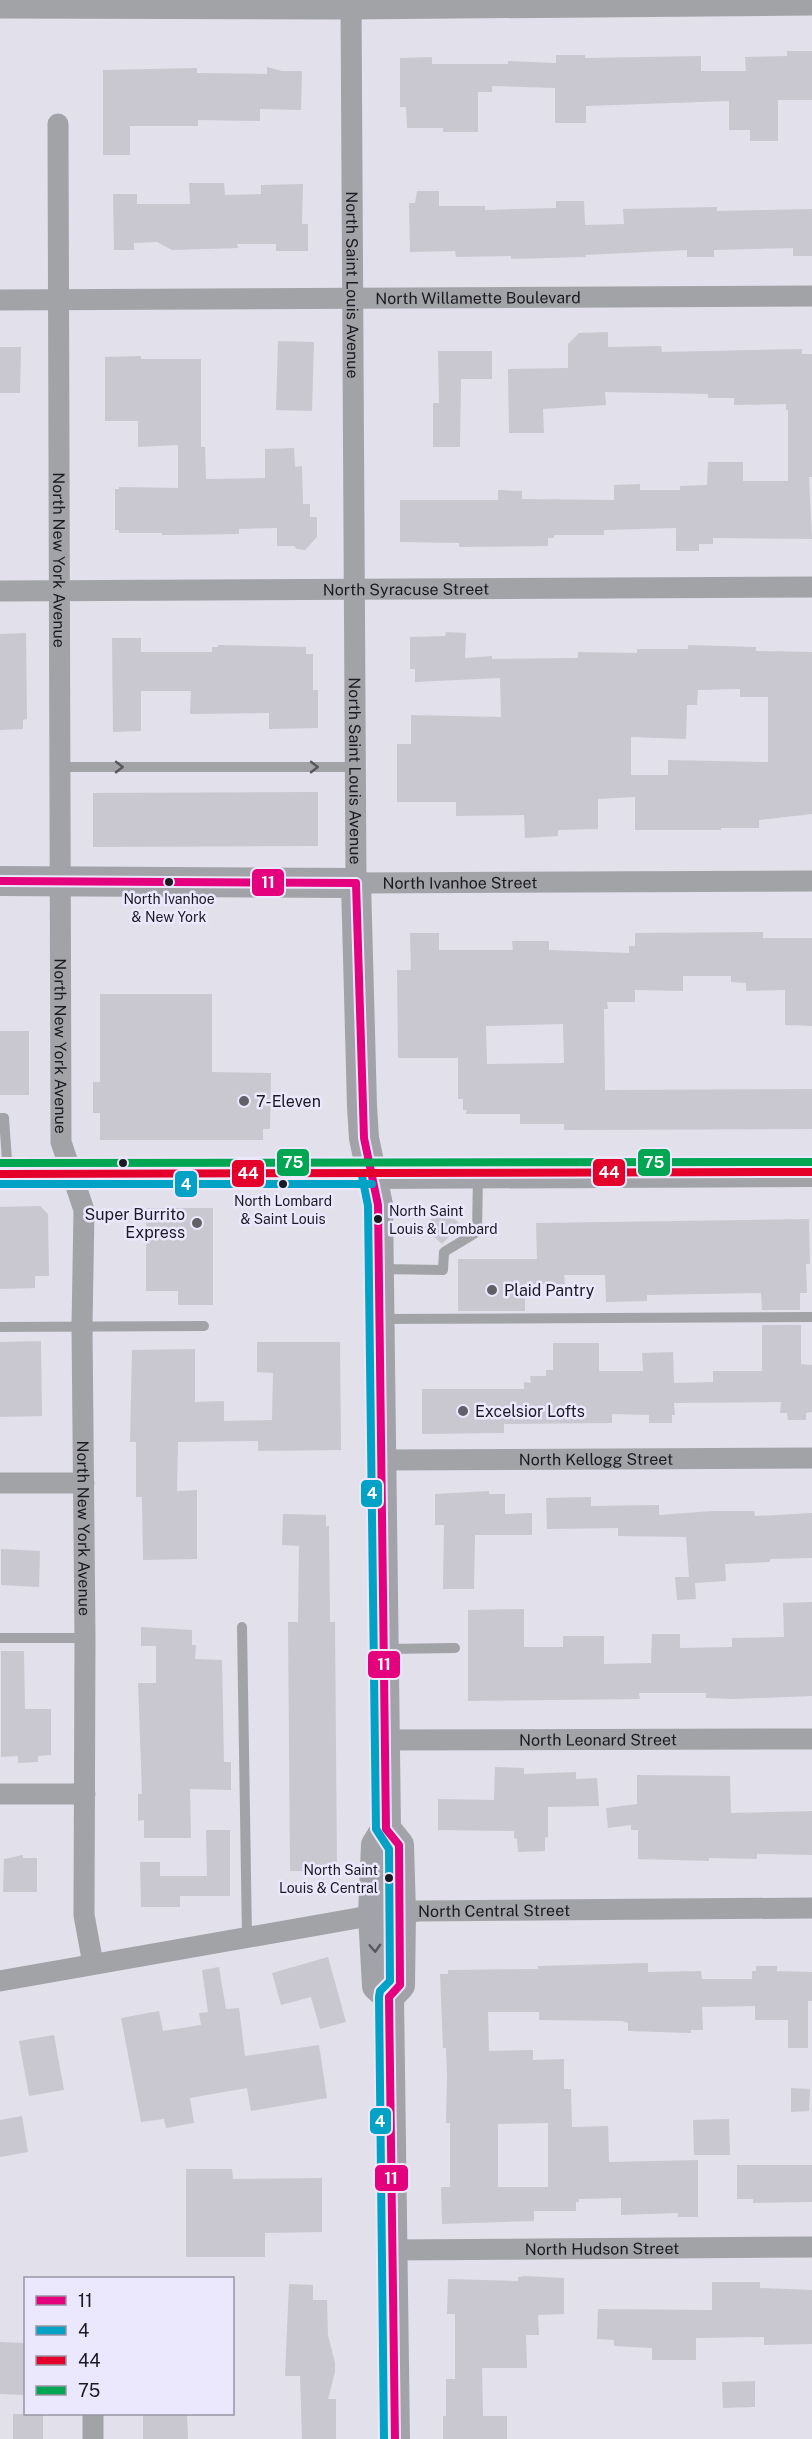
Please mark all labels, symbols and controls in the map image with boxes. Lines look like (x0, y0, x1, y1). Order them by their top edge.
street label: North Saint Louis Avenue (343, 191, 363, 379)
street label: North Willamette Boulevard (375, 288, 581, 308)
street label: North New York Avenue (50, 472, 69, 648)
street label: North Syracuse Street (323, 579, 489, 599)
street label: North Saint Louis Avenue (345, 677, 365, 865)
one-way arrow (114, 761, 123, 773)
one-way arrow (309, 761, 318, 773)
line badge: 11 (251, 868, 285, 897)
text: 11 (261, 873, 275, 892)
street label: North Ivanhoe Street (382, 873, 537, 892)
marker: North Ivanhoe & New York (163, 876, 175, 888)
place label: North Ivanhoe & New York (123, 891, 215, 925)
street label: North New York Avenue (51, 958, 70, 1134)
place label: 7-Eleven (256, 1092, 321, 1111)
marker: 7-Eleven (237, 1094, 251, 1108)
line badge: 75 (276, 1148, 310, 1177)
line badge: 75 (637, 1148, 671, 1177)
text: 75 (283, 1153, 304, 1172)
text: 75 (644, 1153, 665, 1172)
unlabelled marker (117, 1157, 129, 1169)
line badge: 44 (592, 1158, 626, 1187)
line badge: 44 (231, 1159, 265, 1188)
text: 44 (599, 1163, 620, 1182)
text: 44 (238, 1164, 259, 1183)
line badge: 4 (174, 1170, 198, 1198)
text: 4 (181, 1175, 192, 1194)
marker: North Lombard & Saint Louis (277, 1178, 289, 1190)
place label: North Lombard & Saint Louis (234, 1193, 332, 1227)
place label: North Saint Louis & Lombard (389, 1203, 498, 1237)
place label: Super Burrito Express (85, 1205, 185, 1242)
marker: North Saint Louis & Lombard (372, 1213, 384, 1225)
marker: Super Burrito Express (190, 1216, 204, 1230)
place label: Plaid Pantry (504, 1281, 595, 1300)
marker: Plaid Pantry (485, 1283, 499, 1297)
place label: Excelsior Lofts (475, 1402, 585, 1421)
marker: Excelsior Lofts (456, 1404, 470, 1418)
street label: North New York Avenue (74, 1440, 94, 1616)
street label: North Kellogg Street (519, 1449, 673, 1469)
line badge: 4 (360, 1479, 383, 1508)
text: 4 (367, 1484, 378, 1503)
line badge: 11 (367, 1650, 401, 1679)
text: 11 (377, 1655, 391, 1674)
street label: North Leonard Street (519, 1730, 677, 1749)
place label: North Saint Louis & Central (279, 1862, 378, 1896)
marker: North Saint Louis & Central (383, 1872, 395, 1884)
street label: North Central Street (418, 1900, 570, 1920)
one-way arrow (368, 1943, 381, 1952)
line badge: 4 (369, 2107, 392, 2135)
text: 4 (375, 2112, 386, 2131)
line badge: 11 (374, 2164, 409, 2192)
text: 11 (384, 2169, 398, 2188)
street label: North Hudson Street (525, 2238, 679, 2259)
legend (24, 2277, 234, 2415)
text: 11 (78, 2290, 93, 2311)
text: 4 (78, 2320, 89, 2341)
text: 44 (78, 2350, 101, 2371)
text: 75 (78, 2380, 100, 2401)

